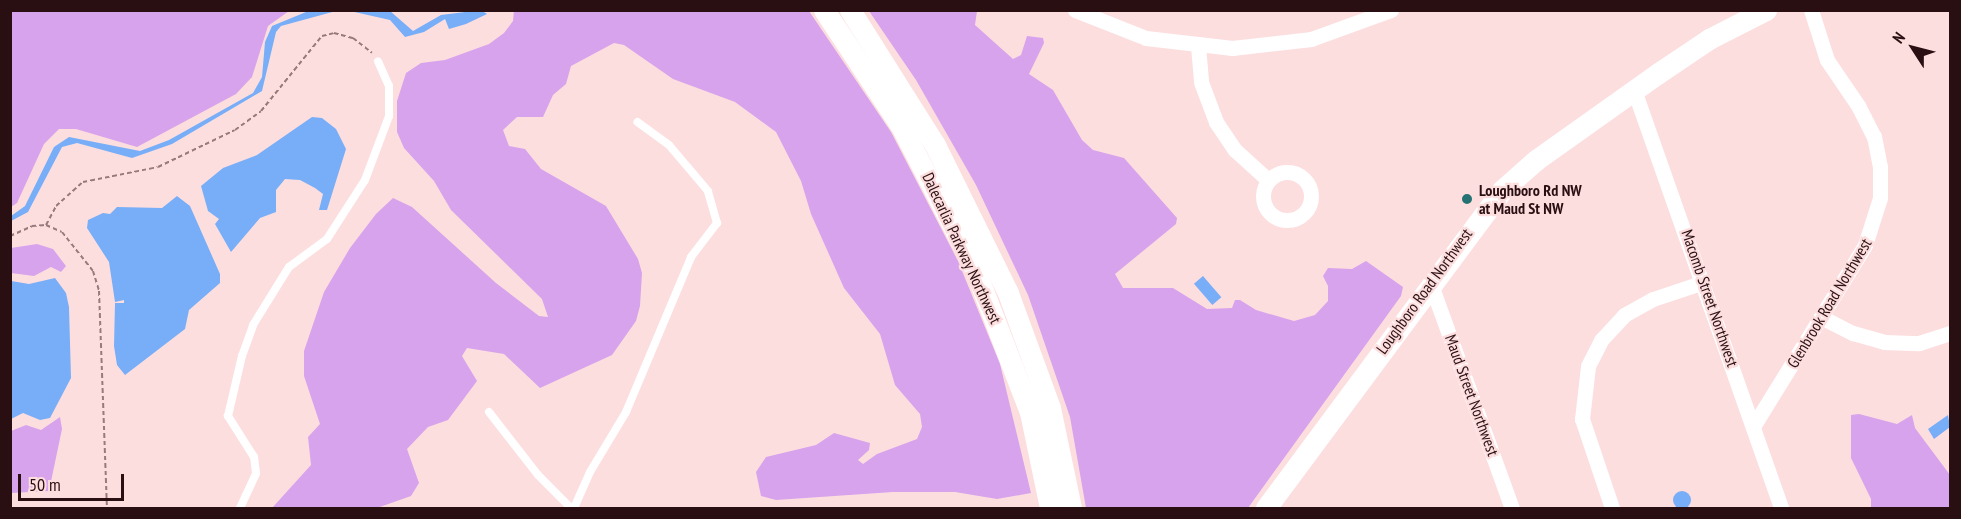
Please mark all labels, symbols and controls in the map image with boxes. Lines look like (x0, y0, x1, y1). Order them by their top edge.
north arrow (1883, 18, 1943, 78)
text: N (1888, 28, 1909, 47)
street label: Dalecarlia Parkway Northwest (918, 169, 1006, 327)
place label: Loughboro Rd NW at Maud St NW (1479, 180, 1582, 218)
marker: Loughboro Rd NW at Maud St NW (1460, 192, 1474, 206)
street label: Loughboro Road Northwest (1372, 225, 1476, 357)
street label: Macomb Street Northwest (1678, 227, 1742, 369)
street label: Glenbrook Road Northwest (1783, 235, 1875, 371)
street label: Maud Street Northwest (1441, 332, 1503, 458)
scale bar (21, 462, 128, 500)
text: 50 m (29, 473, 61, 496)

